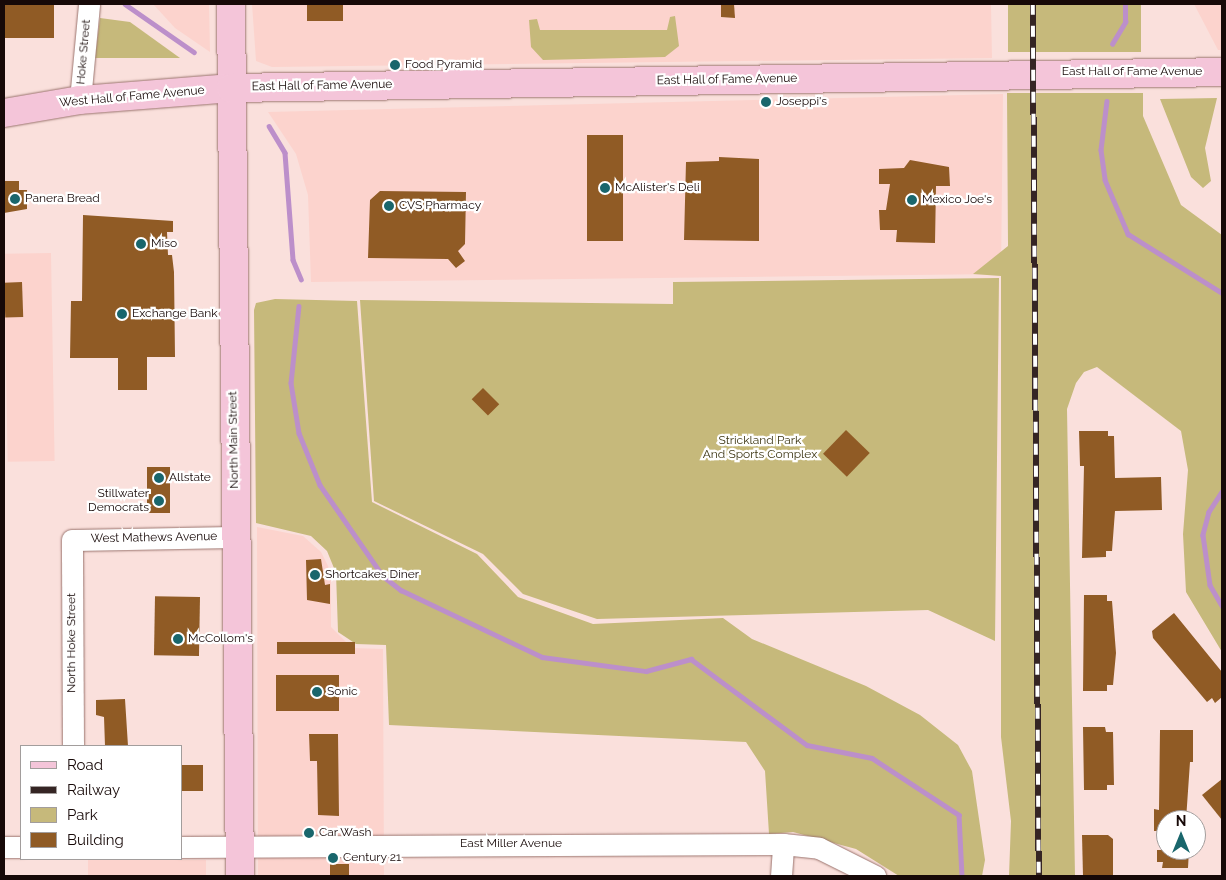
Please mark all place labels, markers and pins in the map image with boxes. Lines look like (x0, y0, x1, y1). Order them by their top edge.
place label: Food Pyramid (405, 58, 482, 72)
marker: Food Pyramid (389, 59, 401, 71)
place label: Joseppi's (776, 95, 827, 109)
marker: Joseppi's (760, 96, 772, 108)
place label: McAlister's Deli (615, 181, 700, 195)
marker: McAlister's Deli (599, 182, 611, 194)
place label: Panera Bread (25, 192, 100, 206)
marker: Panera Bread (9, 193, 21, 205)
place label: Mexico Joe's (922, 193, 992, 207)
marker: Mexico Joe's (906, 194, 918, 206)
place label: CVS Pharmacy (399, 199, 481, 213)
marker: CVS Pharmacy (383, 200, 395, 212)
place label: Miso (151, 237, 177, 251)
marker: Miso (135, 238, 147, 250)
place label: Exchange Bank (132, 307, 218, 321)
marker: Exchange Bank (116, 308, 128, 320)
place label: Allstate (169, 471, 211, 485)
marker: Allstate (153, 472, 165, 484)
place label: Stillwater Democrats (88, 487, 149, 515)
marker: Stillwater Democrats (153, 495, 165, 507)
place label: Shortcakes Diner (325, 568, 419, 582)
marker: Shortcakes Diner (309, 569, 321, 581)
place label: McCollom's (188, 632, 253, 646)
marker: McCollom's (172, 633, 184, 645)
place label: Sonic (327, 685, 358, 699)
marker: Sonic (311, 686, 323, 698)
place label: Car Wash (319, 826, 372, 840)
marker: Car Wash (303, 827, 315, 839)
place label: Century 21 (343, 851, 402, 865)
marker: Century 21 (327, 852, 339, 864)

